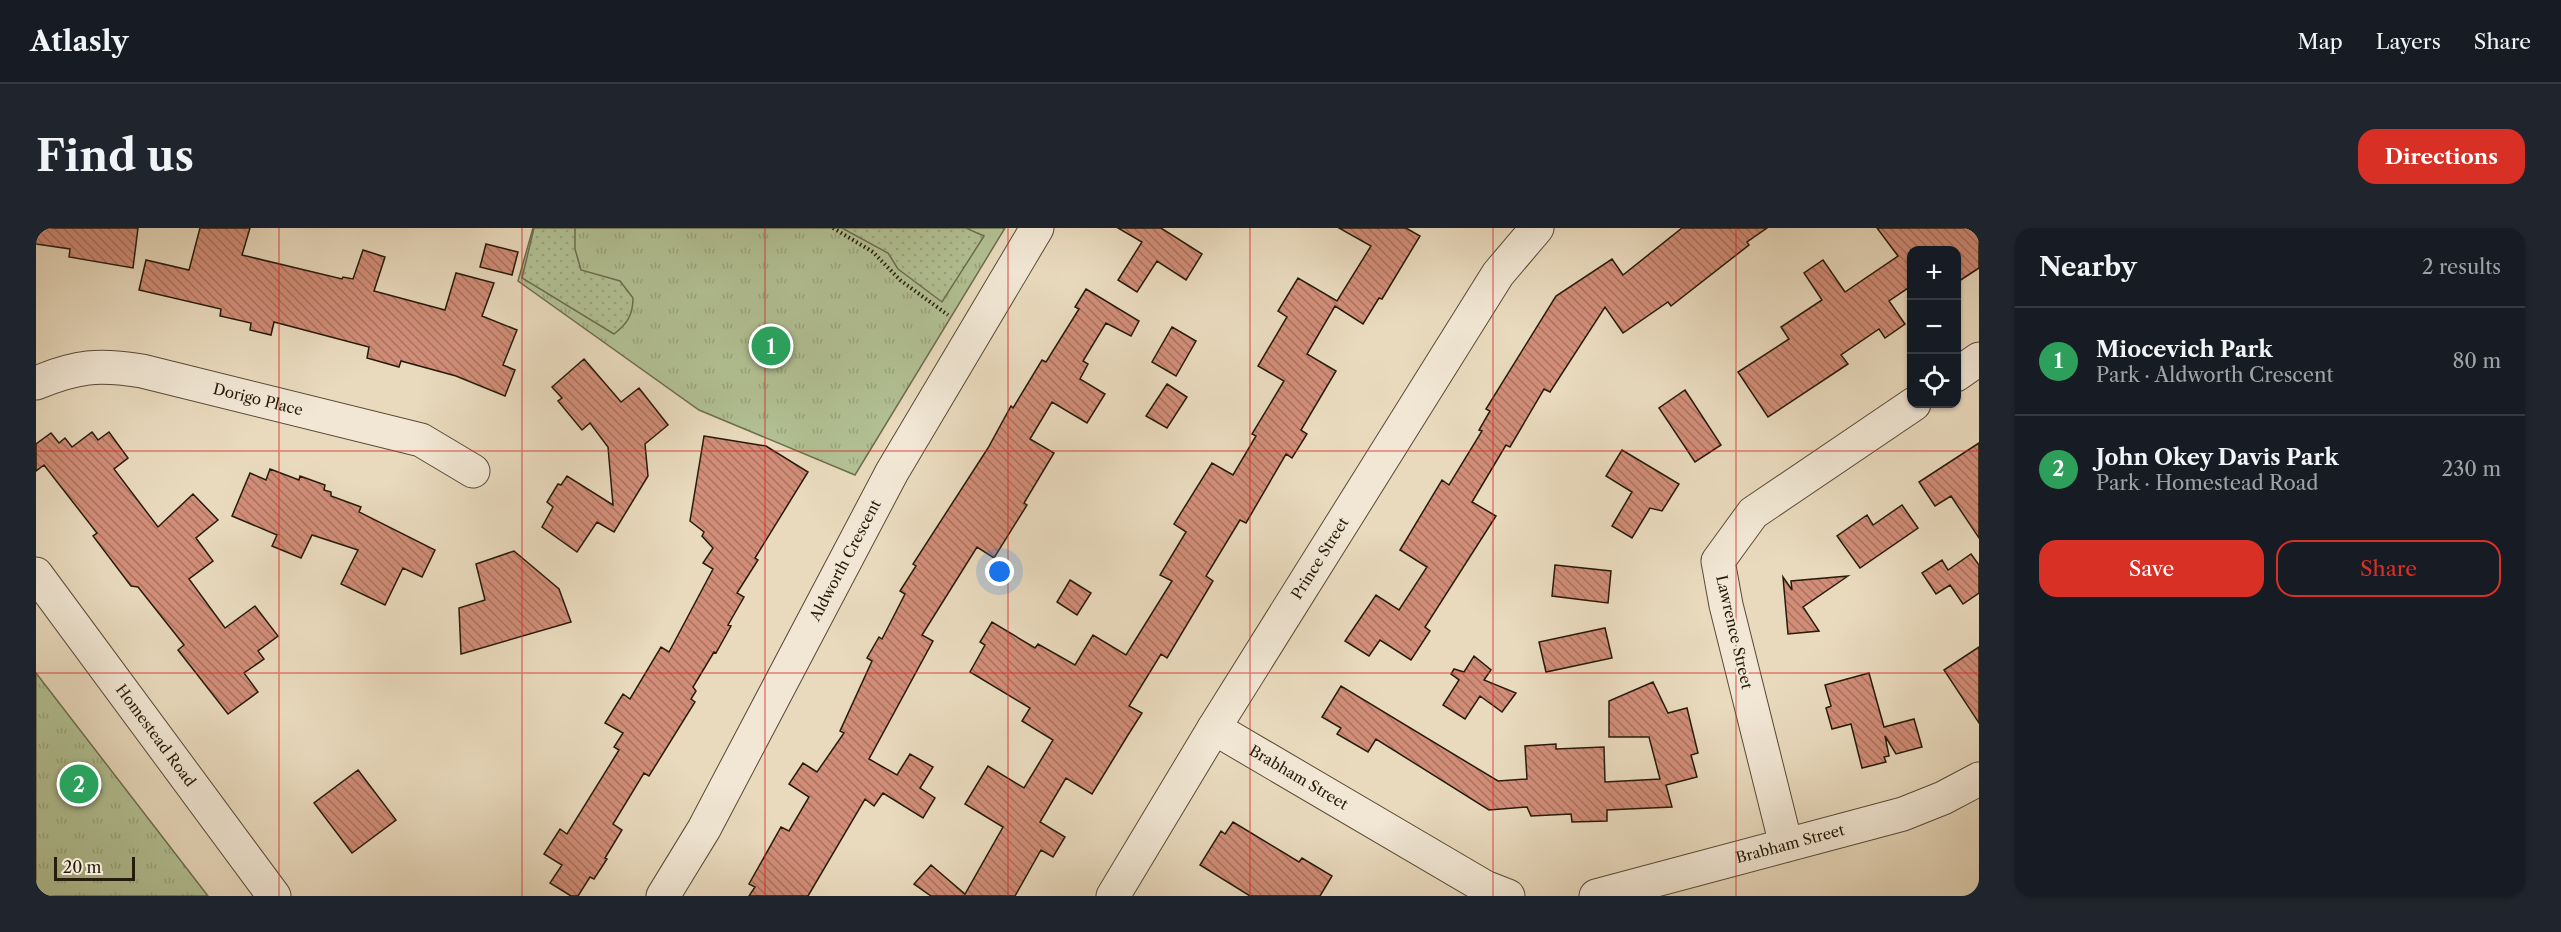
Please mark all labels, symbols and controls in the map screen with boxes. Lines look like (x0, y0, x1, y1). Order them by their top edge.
text: Atlasly (30, 24, 129, 58)
text: Map (2298, 29, 2343, 54)
text: Layers (2376, 29, 2441, 54)
text: Share (2474, 29, 2531, 54)
button: Directions (2358, 129, 2525, 184)
text: Find us (36, 130, 194, 182)
map controls (1907, 246, 1961, 408)
button: + (1907, 246, 1961, 300)
text: Nearby (2039, 251, 2137, 283)
text: 2 results (2422, 255, 2501, 279)
button: − (1907, 300, 1961, 354)
pin: 1 (752, 324, 790, 368)
text: Miocevich Park (2096, 336, 2273, 363)
text: 1 (2054, 349, 2063, 373)
text: 80 m (2453, 349, 2501, 373)
button: locate (1907, 354, 1961, 408)
text: Park · Aldworth Crescent (2096, 363, 2334, 387)
street label: Dorigo Place (211, 379, 305, 419)
text: John Okey Davis Park (2096, 444, 2339, 471)
text: 2 (2053, 457, 2064, 481)
text: 230 m (2442, 457, 2501, 481)
text: Park · Homestead Road (2096, 471, 2318, 495)
street label: Aldworth Crescent (805, 496, 885, 625)
street label: Prince Street (1287, 513, 1353, 603)
button: Save (2039, 540, 2264, 597)
button: Share (2276, 540, 2501, 597)
your location (985, 557, 1014, 586)
street label: Lawrence Street (1712, 573, 1757, 691)
street label: Homestead Road (112, 680, 200, 790)
street label: Brabham Street (1246, 741, 1352, 814)
pin: 2 (60, 762, 99, 806)
street label: Brabham Street (1734, 820, 1847, 867)
scale bar (54, 854, 135, 882)
text: 20 m (63, 857, 102, 877)

